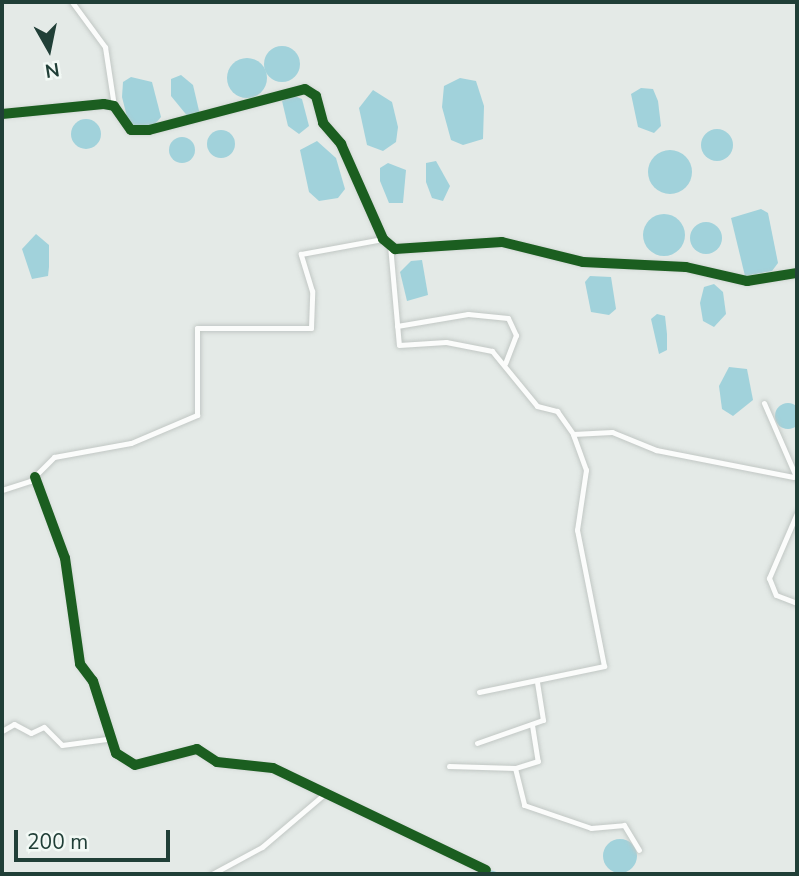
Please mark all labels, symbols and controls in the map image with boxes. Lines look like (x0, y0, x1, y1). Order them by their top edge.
north arrow (14, 14, 84, 84)
text: N (43, 56, 61, 84)
scale bar (18, 816, 173, 860)
text: 200 m (27, 828, 88, 856)

